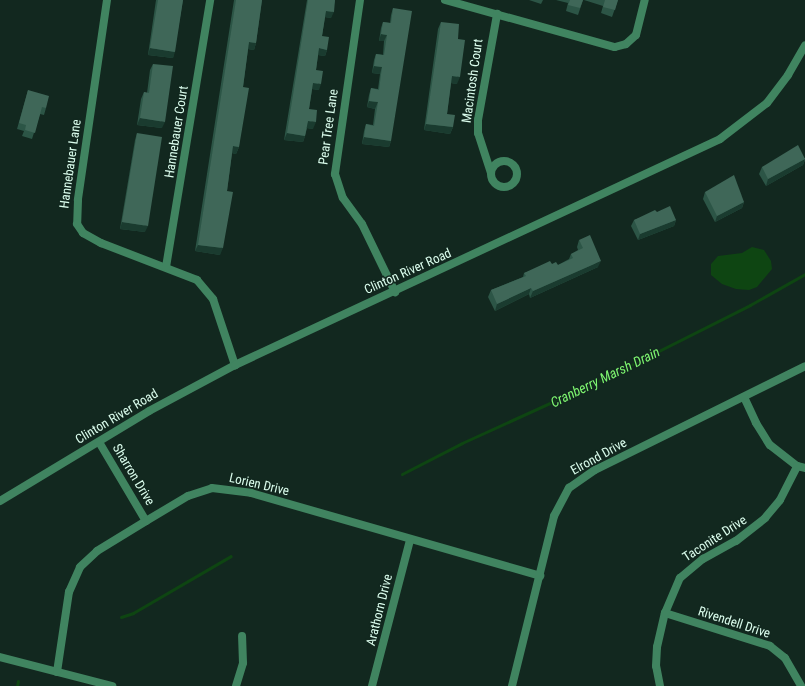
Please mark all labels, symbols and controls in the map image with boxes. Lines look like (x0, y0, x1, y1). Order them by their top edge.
street label: Macintosh Court (459, 38, 487, 124)
street label: Hannebauer Court (162, 85, 192, 179)
street label: Pear Tree Lane (316, 88, 342, 166)
street label: Hannebauer Lane (57, 118, 85, 210)
street label: Clinton River Road (362, 246, 454, 298)
water label: Cranberry Marsh Drain (548, 343, 662, 411)
street label: Clinton River Road (73, 386, 161, 448)
street label: Elrond Drive (568, 435, 630, 479)
street label: Sharron Drive (109, 442, 157, 508)
street label: Lorien Drive (228, 471, 290, 499)
street label: Taconite Drive (680, 513, 750, 565)
street label: Arathorn Drive (364, 573, 396, 647)
street label: Rivendell Drive (696, 604, 772, 642)

